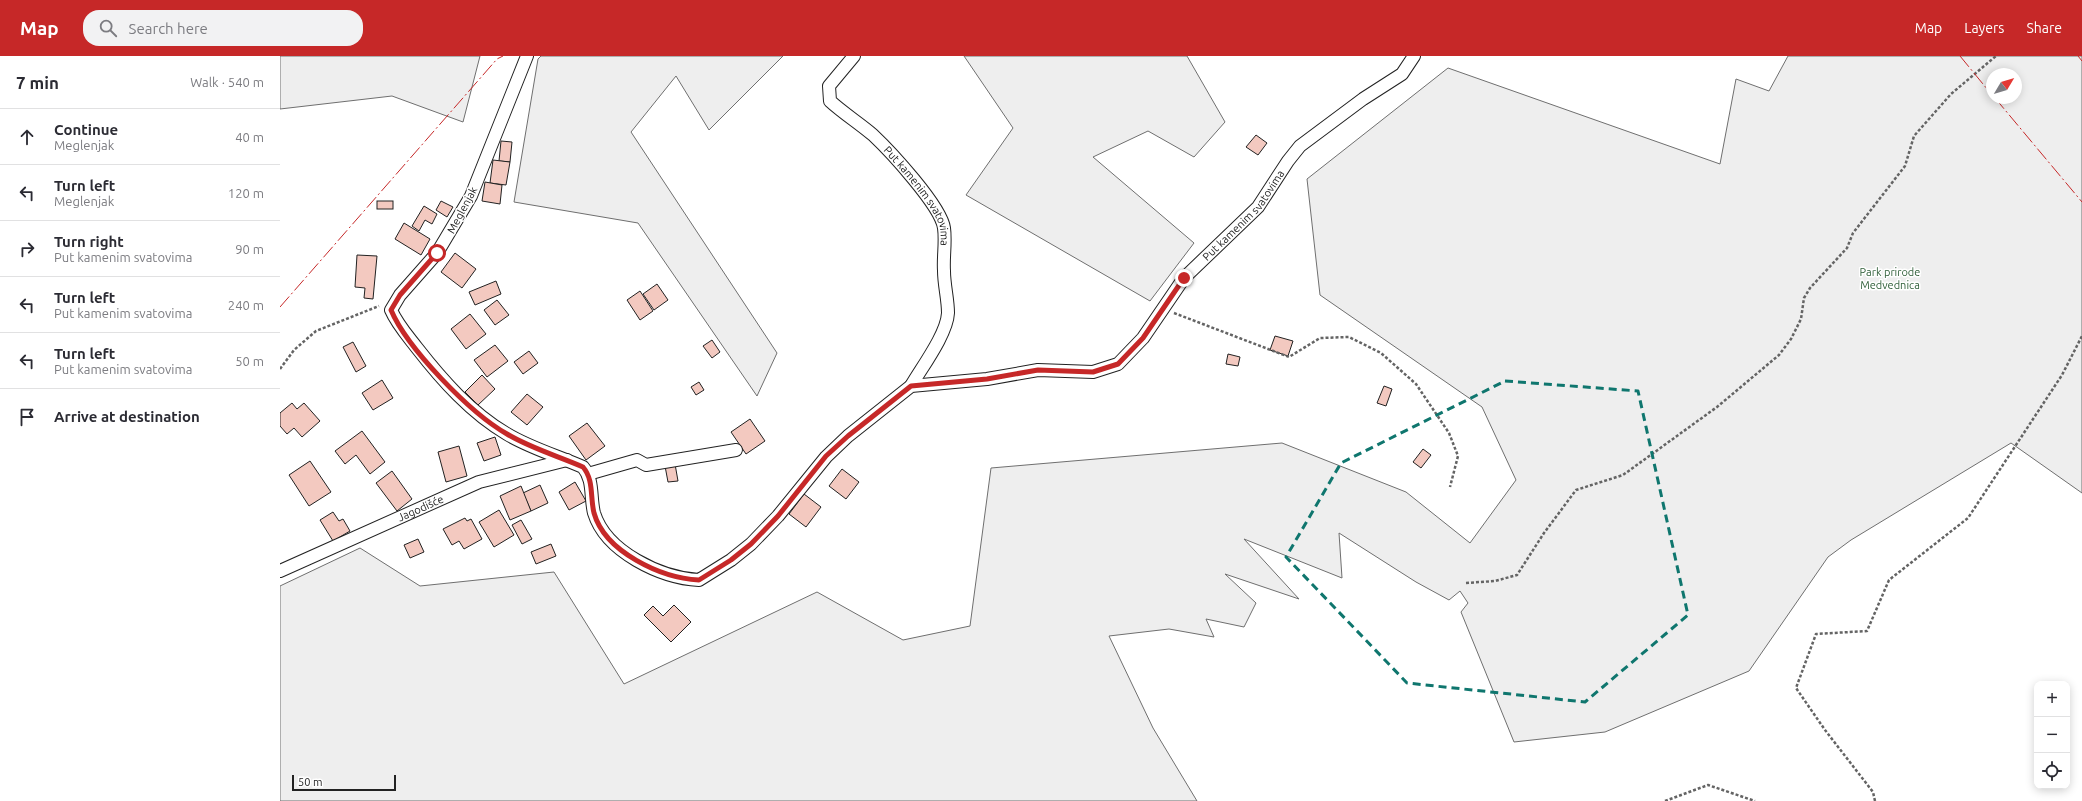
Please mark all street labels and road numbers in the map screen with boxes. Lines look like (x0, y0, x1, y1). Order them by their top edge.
street label: Put kamenim svatovima (881, 144, 951, 246)
street label: Put kamenim svatovima (1200, 168, 1286, 263)
street label: Meglenjak (445, 184, 479, 235)
street label: Jagodišće (396, 493, 445, 524)

